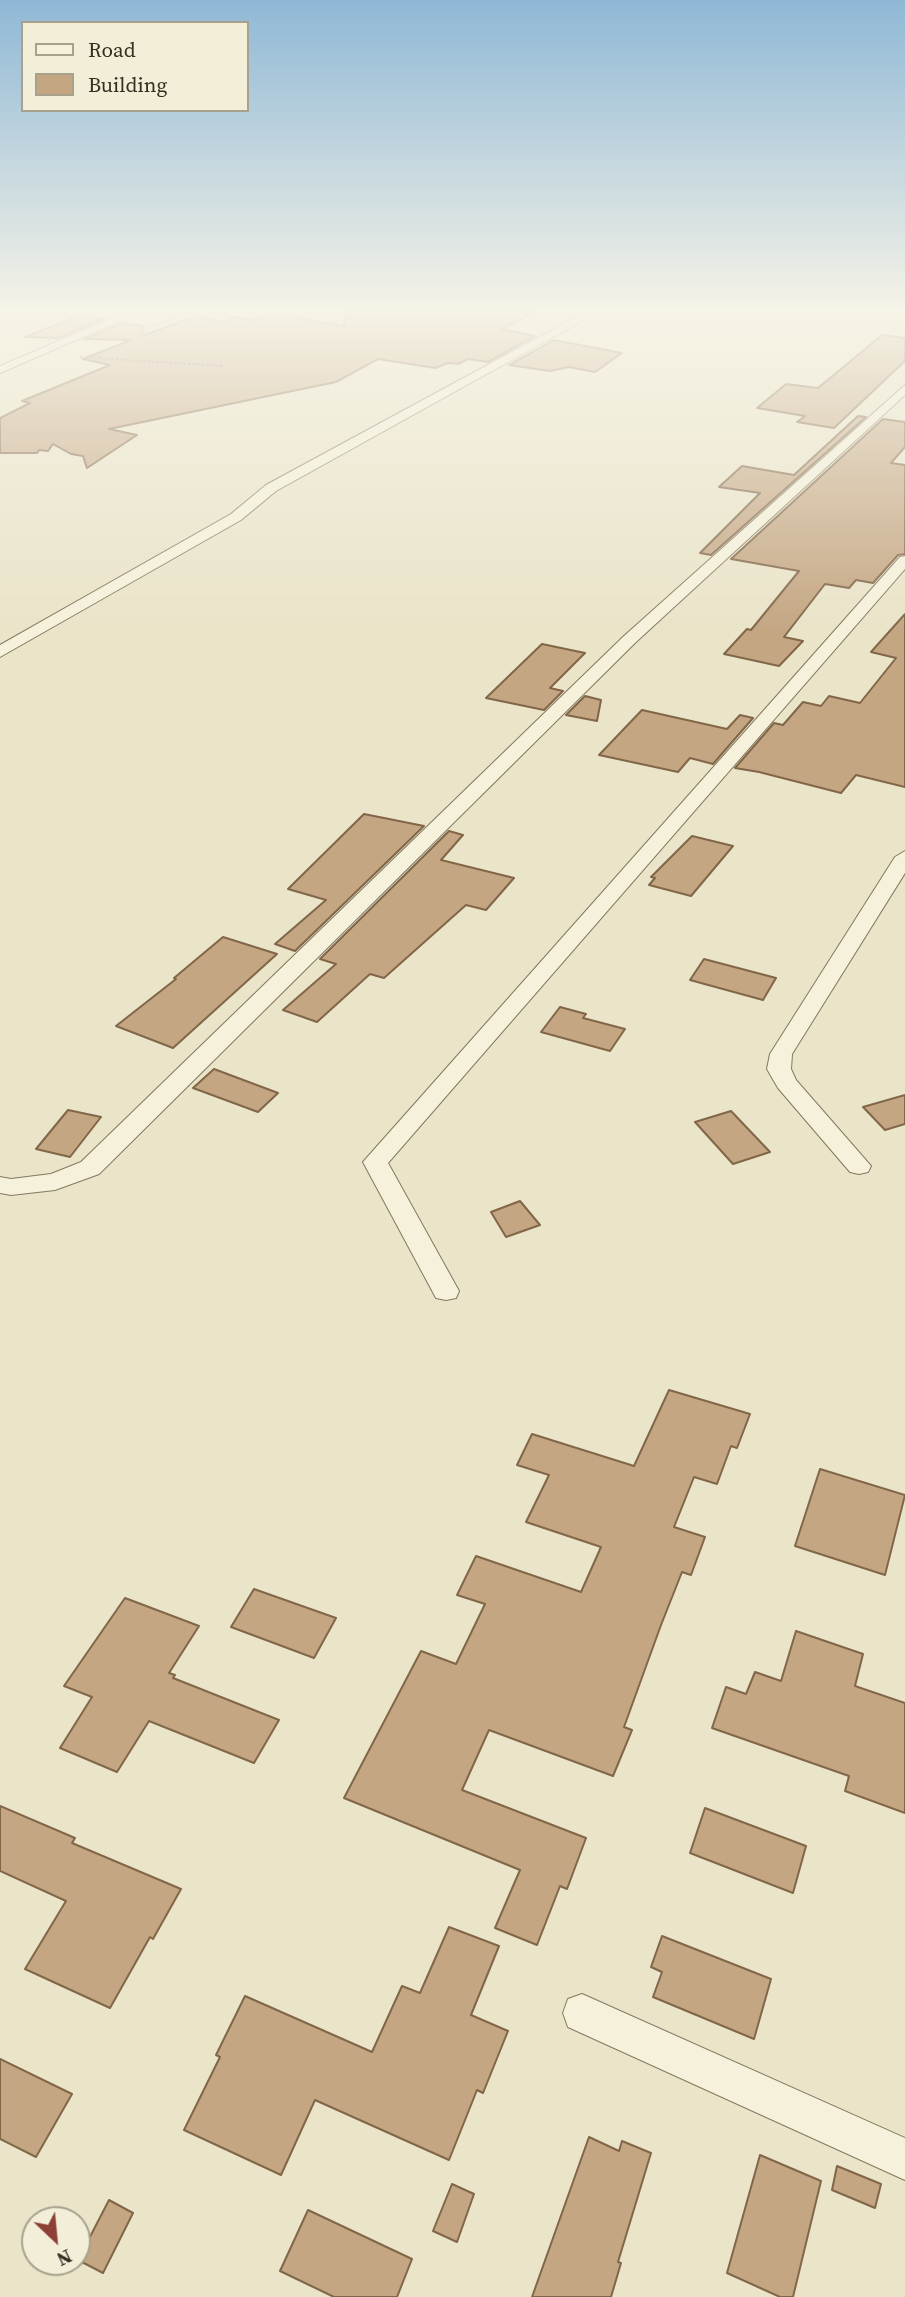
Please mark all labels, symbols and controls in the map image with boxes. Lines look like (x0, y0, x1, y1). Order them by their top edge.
legend (21, 21, 248, 112)
text: Road (88, 35, 136, 64)
text: Building (88, 70, 167, 99)
north arrow (21, 2206, 91, 2276)
text: N (52, 2243, 76, 2273)

